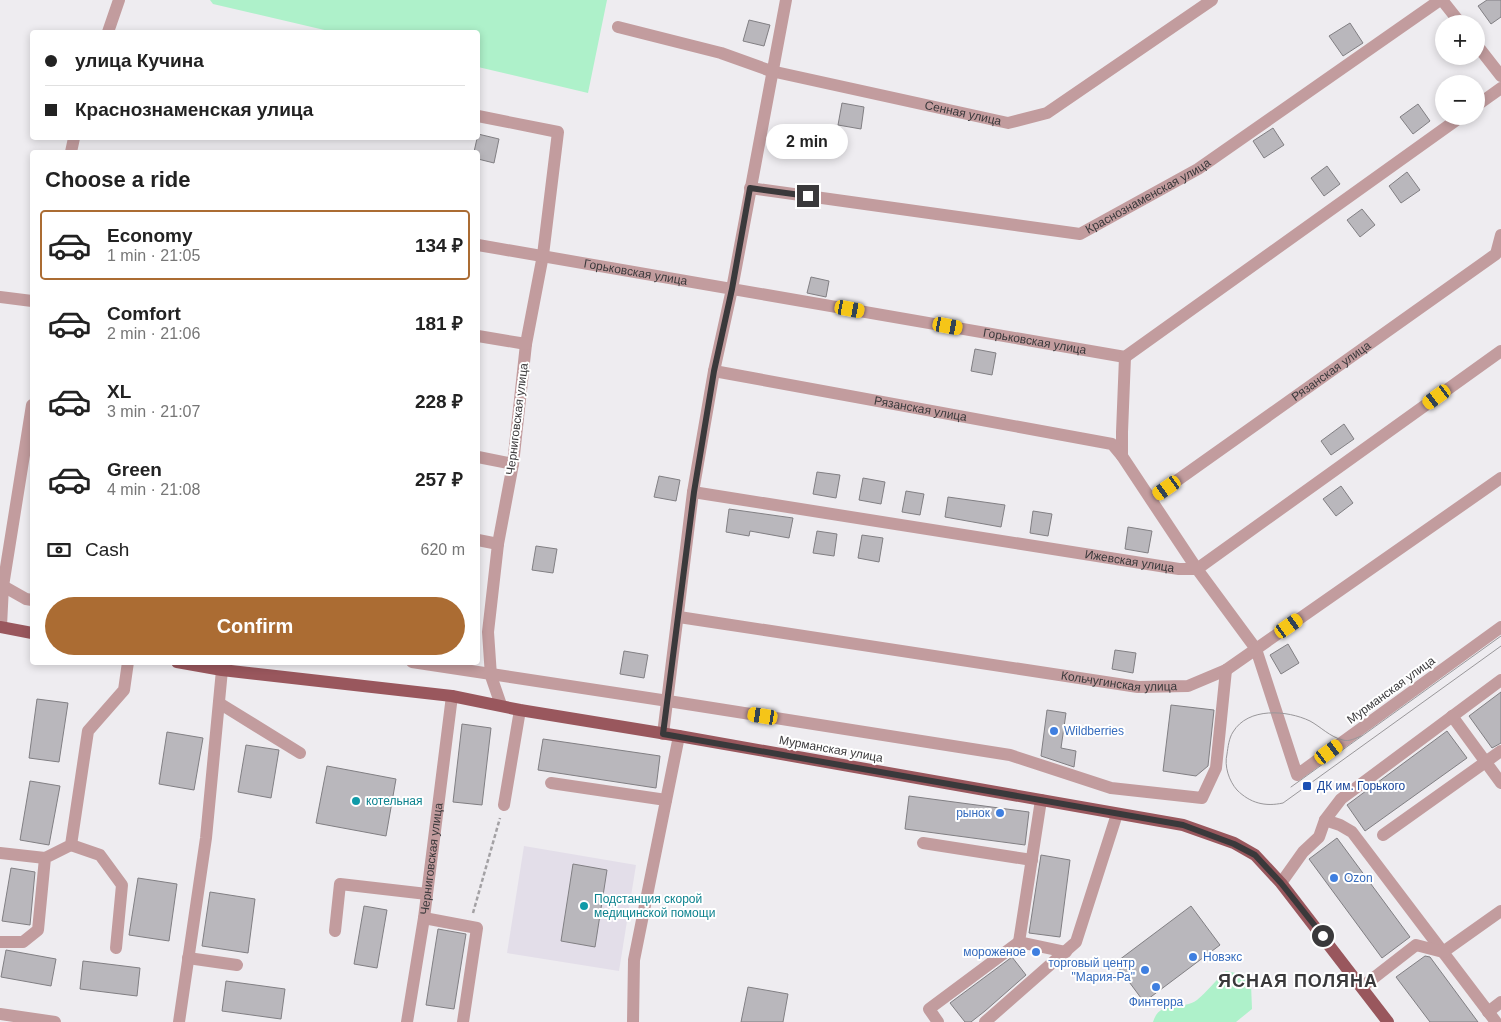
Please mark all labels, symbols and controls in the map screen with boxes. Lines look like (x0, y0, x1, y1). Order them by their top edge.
map controls (1435, 15, 1485, 125)
button: + (1435, 15, 1485, 65)
text: улица Кучина (75, 50, 204, 71)
button: − (1435, 75, 1485, 125)
street label: Сенная улица (923, 98, 1003, 128)
text: Краснознаменская улица (75, 99, 313, 120)
callout: 2 min (767, 124, 849, 158)
text: 2 min (786, 133, 828, 150)
street label: Краснознаменская улица (1083, 155, 1213, 237)
text: Choose a ride (45, 167, 190, 192)
route end (797, 185, 819, 207)
icon: car (47, 223, 92, 268)
text: Economy (107, 225, 193, 246)
text: 134 ₽ (415, 235, 463, 256)
text: 1 min · 21:05 (107, 247, 200, 264)
street label: Горьковская улица (583, 256, 689, 288)
car (833, 299, 866, 319)
icon: car (47, 301, 92, 346)
text: Comfort (107, 303, 181, 324)
text: 181 ₽ (415, 313, 463, 334)
car (931, 316, 964, 336)
text: 2 min · 21:06 (107, 325, 200, 342)
street label: Горьковская улица (982, 326, 1088, 357)
street label: Рязанская улица (1289, 338, 1374, 404)
street label: Черниговская улица (503, 362, 531, 476)
icon: car (47, 379, 92, 424)
text: XL (107, 381, 131, 402)
car (1420, 382, 1453, 412)
text: 228 ₽ (415, 391, 463, 412)
street label: Рязанская улица (873, 394, 968, 424)
text: 3 min · 21:07 (107, 403, 200, 420)
icon: car (47, 457, 92, 502)
text: Green (107, 459, 162, 480)
text: 257 ₽ (415, 469, 463, 490)
car (1150, 473, 1183, 503)
text: 4 min · 21:08 (107, 481, 200, 498)
icon: cash (45, 536, 73, 564)
text: Cash (85, 539, 129, 560)
text: 620 m (421, 541, 465, 558)
street label: Ижевская улица (1084, 547, 1176, 575)
button: Confirm (45, 597, 465, 655)
car (1272, 611, 1305, 641)
street label: Мурманская улица (1344, 653, 1438, 727)
street label: Кольчугинская улица (1060, 668, 1178, 694)
car (747, 706, 778, 726)
place label: Wildberries (1064, 724, 1124, 738)
marker: Wildberries (1048, 725, 1060, 737)
street label: Мурманская улица (778, 733, 884, 765)
car (1312, 737, 1345, 767)
place label: ДК им. Горького (1317, 779, 1406, 793)
marker: ДК им. Горького (1301, 780, 1313, 792)
place label: котельная (366, 794, 422, 808)
marker: котельная (350, 795, 362, 807)
street label: Черниговская улица (417, 802, 446, 916)
place label: рынок (956, 806, 991, 820)
marker: рынок (994, 807, 1006, 819)
place label: Ozon (1344, 871, 1373, 885)
marker: Ozon (1328, 872, 1340, 884)
place label: Подстанция скорой медицинской помощи (594, 892, 715, 920)
marker: Подстанция скорой медицинской помощи (578, 900, 590, 912)
route start (1312, 925, 1334, 947)
place label: мороженое (963, 945, 1026, 959)
marker: мороженое (1030, 946, 1042, 958)
place label: Новэкс (1203, 950, 1242, 964)
marker: Новэкс (1187, 951, 1199, 963)
place label: торговый центр "Мария-Ра" (1048, 956, 1135, 984)
marker: торговый центр "Мария-Ра" (1139, 964, 1151, 976)
district label: ЯСНАЯ ПОЛЯНА (1218, 971, 1378, 991)
marker: Финтерра (1150, 981, 1162, 993)
place label: Финтерра (1129, 995, 1184, 1009)

